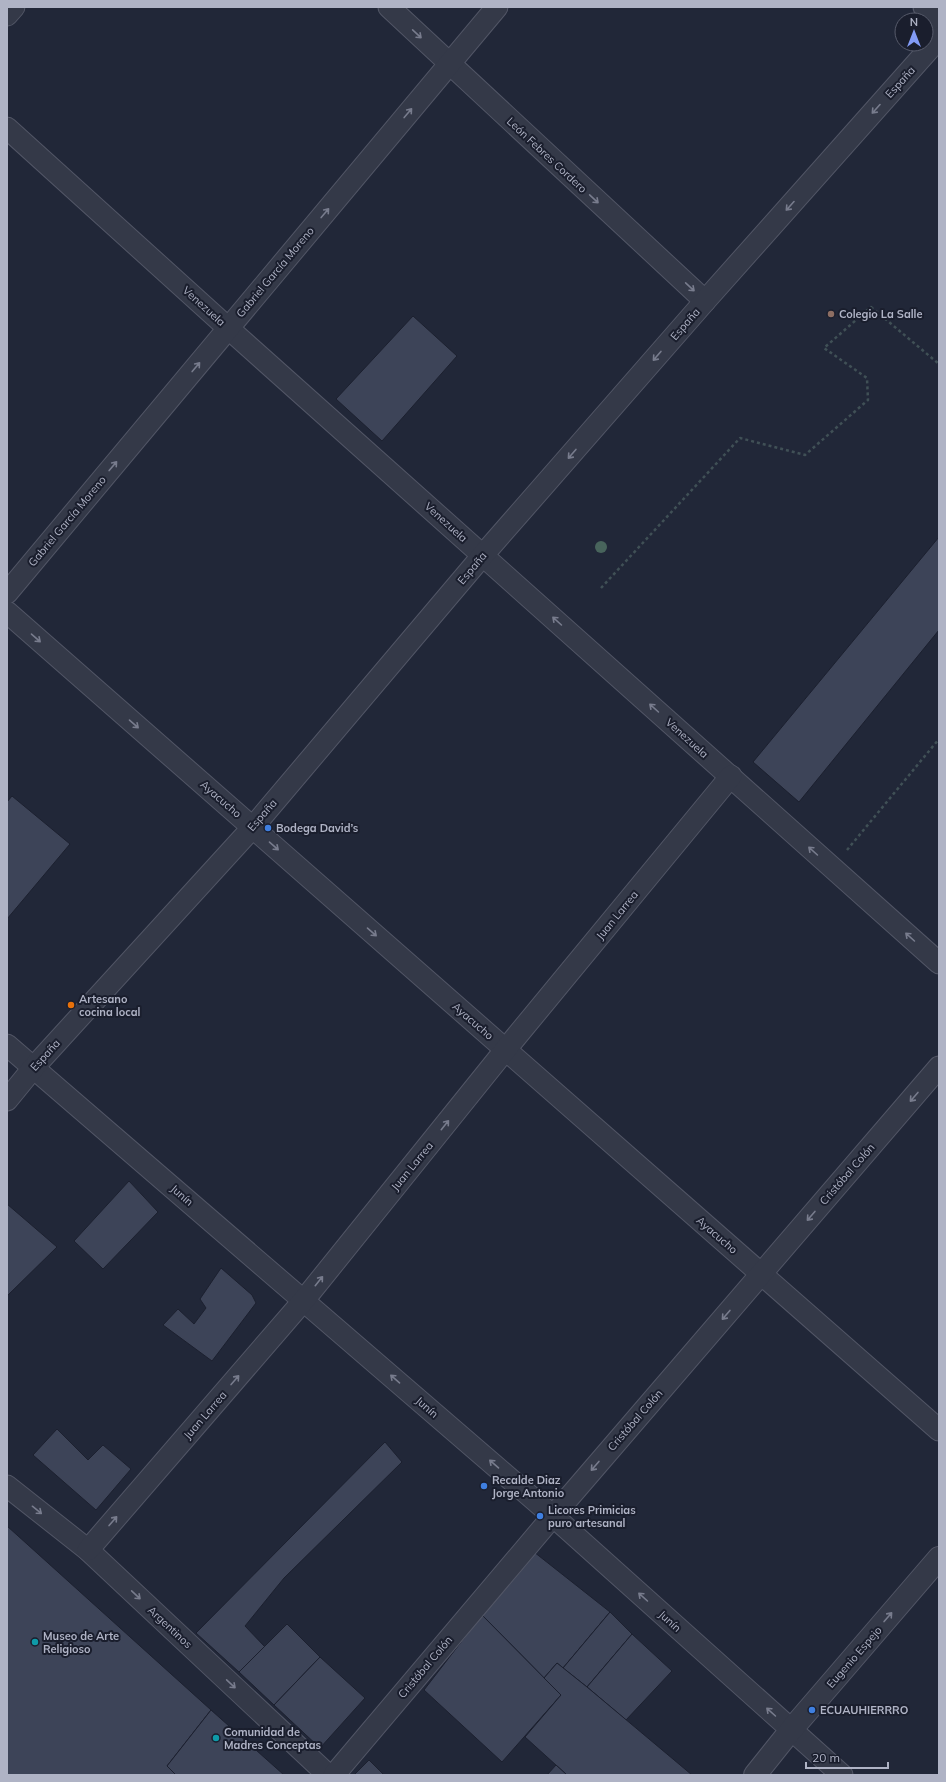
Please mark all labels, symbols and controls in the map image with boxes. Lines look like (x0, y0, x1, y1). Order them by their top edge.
north arrow (894, 12, 934, 52)
text: N (910, 15, 918, 29)
one-way arrow (412, 29, 422, 39)
street label: España (882, 63, 918, 101)
one-way arrow (871, 104, 881, 114)
one-way arrow (404, 108, 413, 119)
street label: León Febres Cordero (504, 114, 590, 196)
one-way arrow (589, 194, 599, 204)
one-way arrow (785, 201, 794, 211)
one-way arrow (320, 208, 329, 219)
street label: Gabriel García Moreno (233, 224, 317, 320)
one-way arrow (684, 282, 694, 291)
street label: Venezuela (180, 283, 228, 329)
street label: España (667, 305, 703, 343)
place label: Colegio La Salle (839, 307, 922, 321)
marker: Colegio La Salle (826, 309, 836, 319)
one-way arrow (652, 351, 662, 361)
one-way arrow (192, 361, 201, 372)
one-way arrow (567, 449, 576, 459)
one-way arrow (108, 461, 117, 472)
street label: Gabriel García Moreno (25, 473, 109, 569)
street label: Venezuela (422, 499, 470, 545)
street label: España (454, 549, 490, 587)
one-way arrow (552, 616, 562, 626)
one-way arrow (31, 634, 42, 643)
one-way arrow (649, 703, 659, 712)
street label: Venezuela (663, 715, 711, 761)
one-way arrow (129, 719, 140, 728)
street label: Ayacucho (198, 777, 244, 821)
street label: España (244, 796, 280, 834)
place label: Bodega David’s (276, 821, 359, 835)
marker: Bodega David’s (263, 823, 273, 833)
one-way arrow (269, 841, 279, 850)
one-way arrow (808, 846, 818, 855)
street label: Juan Larrea (593, 888, 641, 942)
one-way arrow (367, 927, 377, 936)
one-way arrow (905, 933, 915, 942)
place label: Artesano cocina local (79, 992, 141, 1019)
street label: Ayacucho (450, 999, 496, 1043)
marker: Artesano cocina local (66, 1000, 76, 1010)
street label: España (27, 1036, 63, 1074)
one-way arrow (909, 1091, 918, 1102)
one-way arrow (440, 1120, 449, 1131)
street label: Juan Larrea (388, 1139, 436, 1193)
street label: Cristóbal Colón (816, 1140, 878, 1208)
street label: Junín (168, 1181, 196, 1209)
one-way arrow (806, 1211, 815, 1222)
street label: Ayacucho (694, 1213, 740, 1257)
one-way arrow (315, 1276, 324, 1287)
one-way arrow (721, 1310, 730, 1320)
one-way arrow (230, 1375, 240, 1385)
one-way arrow (390, 1375, 401, 1384)
street label: Cristóbal Colón (604, 1386, 666, 1454)
street label: Juan Larrea (180, 1388, 230, 1442)
street label: Junín (413, 1393, 441, 1421)
one-way arrow (488, 1460, 499, 1469)
one-way arrow (591, 1461, 600, 1472)
place label: Recalde Diaz Jorge Antonio (492, 1473, 565, 1500)
marker: Recalde Diaz Jorge Antonio (479, 1481, 489, 1491)
place label: Licores Primicias puro artesanal (548, 1503, 636, 1530)
one-way arrow (32, 1506, 43, 1514)
marker: Licores Primicias puro artesanal (535, 1511, 545, 1521)
one-way arrow (109, 1515, 118, 1526)
one-way arrow (131, 1590, 141, 1600)
one-way arrow (639, 1593, 649, 1602)
street label: Argentinos (145, 1603, 195, 1651)
street label: Junín (656, 1607, 684, 1635)
one-way arrow (884, 1611, 893, 1622)
street label: Eugenio Espejo (823, 1623, 885, 1691)
place label: Museo de Arte Religioso (43, 1629, 119, 1656)
street label: Cristóbal Colón (395, 1633, 455, 1701)
marker: Museo de Arte Religioso (30, 1637, 40, 1647)
one-way arrow (226, 1679, 236, 1689)
place label: ECUAUHIERRRO (820, 1703, 909, 1717)
marker: ECUAUHIERRRO (807, 1705, 817, 1715)
one-way arrow (767, 1708, 777, 1717)
place label: Comunidad de Madres Conceptas (224, 1725, 322, 1752)
marker: Comunidad de Madres Conceptas (211, 1733, 221, 1743)
scale bar (806, 1744, 888, 1770)
text: 20 m (812, 1750, 840, 1765)

